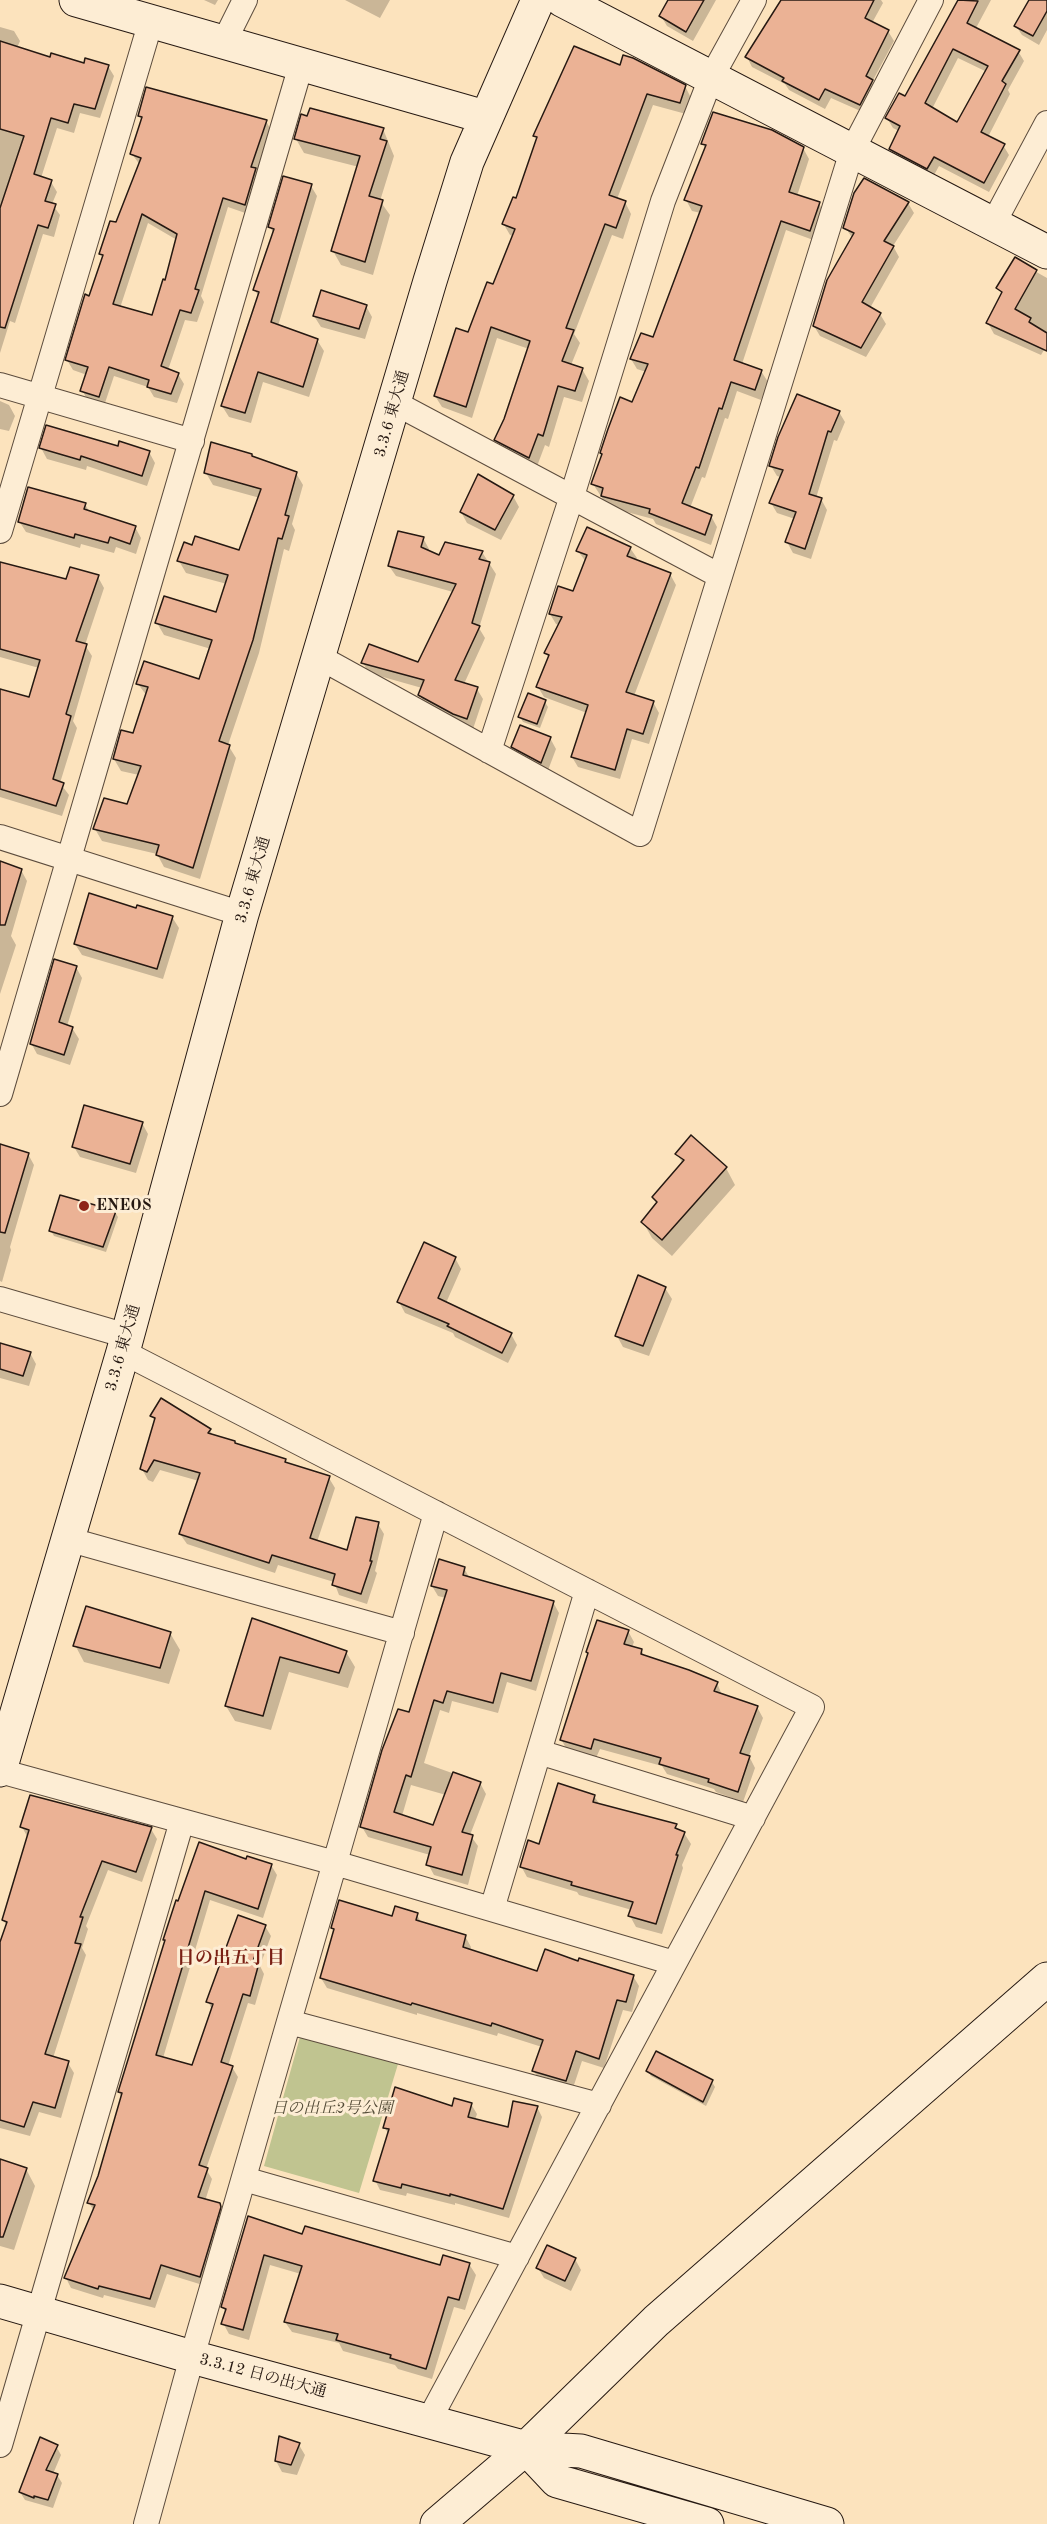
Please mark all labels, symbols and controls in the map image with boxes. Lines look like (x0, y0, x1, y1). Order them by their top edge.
street label: 3.3.6 東大通 (370, 368, 414, 460)
street label: 3.3.6 東大通 (231, 834, 275, 926)
place label: ENEOS (96, 1196, 152, 1216)
marker: ENEOS (77, 1199, 91, 1213)
street label: 3.3.6 東大通 (101, 1302, 145, 1394)
district label: 日の出五丁目 (177, 1947, 285, 1969)
park label: 日の出丘2号公園 (271, 2099, 393, 2119)
street label: 3.3.12 日の出大通 (197, 2350, 329, 2402)

